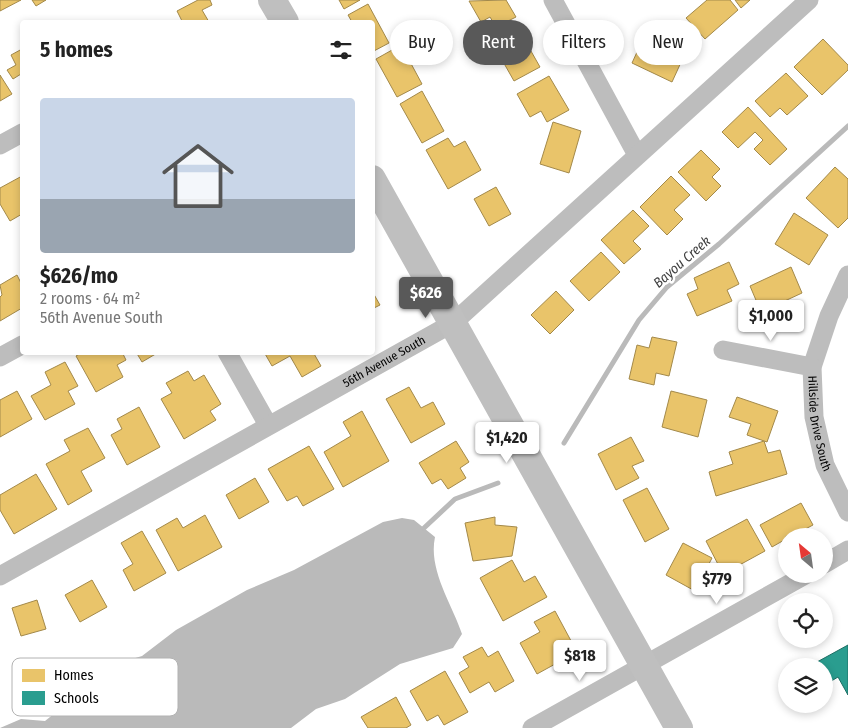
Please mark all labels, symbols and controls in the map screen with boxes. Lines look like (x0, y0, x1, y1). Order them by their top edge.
chip: Buy (390, 20, 453, 65)
chip: Rent (463, 20, 533, 65)
chip: Filters (543, 20, 624, 65)
chip: New (634, 20, 702, 65)
icon: filters (327, 36, 355, 64)
text: 5 homes (40, 37, 113, 63)
icon: home (153, 131, 243, 221)
water label: Bayou Creek (650, 232, 714, 291)
text: $626/mo (40, 263, 118, 289)
pin: $626 (396, 276, 456, 319)
text: $626 (410, 283, 442, 302)
text: 2 rooms · 64 m² (40, 289, 140, 308)
pin: $1,000 (730, 300, 812, 342)
text: $1,000 (749, 306, 793, 325)
text: 56th Avenue South (40, 308, 163, 327)
street label: 56th Avenue South (340, 333, 428, 390)
street label: Hillside Drive South (805, 375, 834, 474)
pin: $1,420 (466, 422, 548, 464)
text: $1,420 (486, 428, 528, 447)
north arrow (778, 528, 832, 582)
map controls (778, 528, 833, 713)
pin: $779 (687, 562, 747, 605)
text: $779 (702, 569, 732, 588)
button: locate (778, 593, 833, 648)
pin: $818 (550, 640, 610, 682)
text: $818 (564, 646, 596, 665)
legend (12, 658, 178, 716)
button: layers (778, 658, 833, 713)
text: Homes (54, 667, 94, 684)
text: Schools (54, 690, 99, 707)

